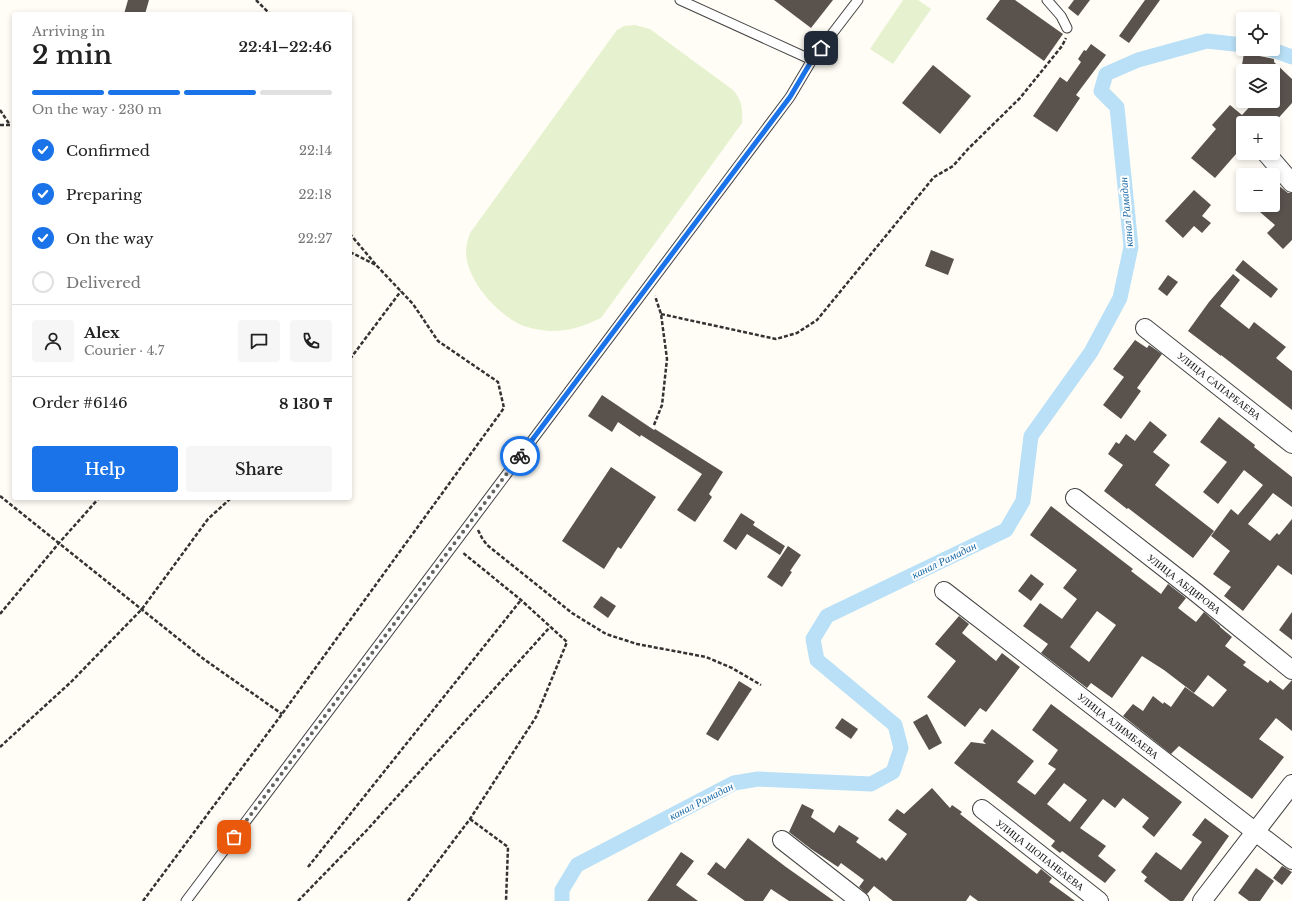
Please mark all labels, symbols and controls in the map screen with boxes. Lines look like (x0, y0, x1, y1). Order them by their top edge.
map controls (1236, 12, 1280, 212)
button: locate (1236, 12, 1280, 56)
text: Arriving in (32, 23, 105, 40)
pin (804, 31, 838, 65)
text: 22:41–22:46 (238, 37, 332, 56)
icon: home (810, 37, 832, 59)
text: 2 min (32, 39, 112, 71)
button: layers (1236, 64, 1280, 108)
text: On the way · 230 m (32, 101, 162, 118)
button: + (1236, 116, 1280, 160)
icon: check (32, 139, 54, 161)
text: Confirmed (66, 141, 150, 160)
text: 22:14 (299, 142, 332, 159)
button: − (1236, 168, 1280, 212)
water label: канал Рамадан (1116, 176, 1136, 247)
icon: check (32, 183, 54, 205)
text: Preparing (66, 185, 142, 204)
text: 22:18 (299, 186, 332, 203)
icon: check (32, 227, 54, 249)
text: On the way (66, 229, 154, 248)
text: 22:27 (298, 230, 332, 247)
text: Delivered (66, 273, 141, 292)
button: person (32, 320, 74, 362)
button: chat (238, 320, 280, 362)
button: phone (290, 320, 332, 362)
text: Alex (84, 323, 120, 342)
text: Courier · 4.7 (84, 342, 164, 359)
street label: УЛИЦА САПАРБАЕВА (1174, 349, 1264, 423)
text: Order #6146 (32, 393, 128, 412)
text: 8 130 ₸ (279, 394, 332, 413)
courier (500, 436, 540, 476)
icon: bike (509, 445, 531, 467)
button: Help (32, 446, 178, 492)
button: Share (186, 446, 332, 492)
water label: канал Рамадан (909, 538, 979, 582)
street label: УЛИЦА АБДИРОВА (1145, 551, 1224, 617)
street label: УЛИЦА АЛИМБАЕВА (1075, 690, 1162, 762)
water label: канал Рамадан (667, 779, 736, 823)
street label: УЛИЦА ШОПАНБАЕВА (993, 816, 1087, 894)
pin (217, 820, 251, 854)
icon: bag (223, 826, 245, 848)

